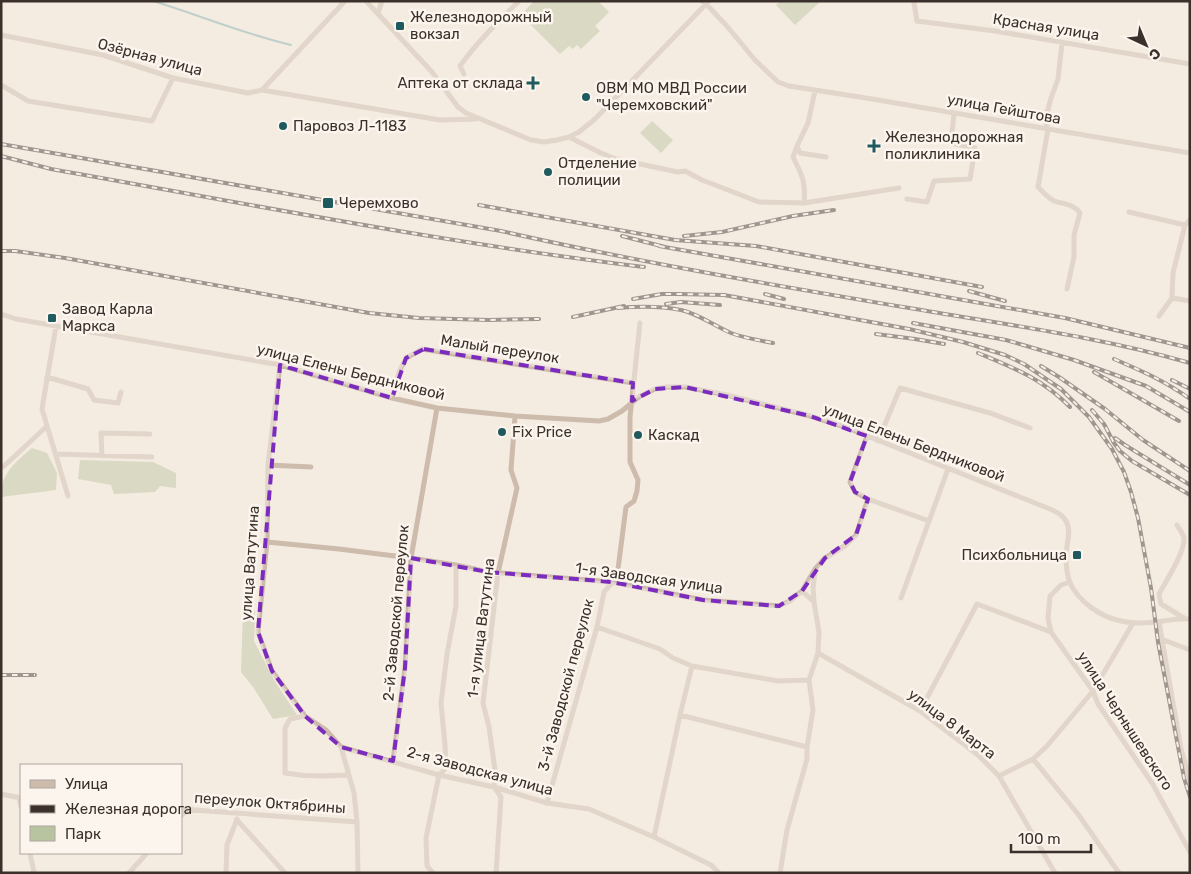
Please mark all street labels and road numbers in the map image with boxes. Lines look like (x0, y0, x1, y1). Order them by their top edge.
street label: Красная улица (991, 10, 1101, 44)
street label: Озёрная улица (96, 34, 204, 80)
street label: улица Гейштова (946, 90, 1062, 128)
street label: Малый переулок (439, 331, 561, 367)
street label: улица Елены Бердниковой (255, 340, 447, 404)
street label: улица Елены Бердниковой (821, 400, 1007, 486)
street label: улица Ватутина (237, 505, 263, 621)
street label: 2-й Заводской переулок (379, 524, 413, 702)
street label: 1-я улица Ватутина (463, 557, 499, 699)
street label: 1-я Заводская улица (574, 559, 724, 597)
street label: 3-й Заводской переулок (534, 597, 598, 773)
street label: улица Чернышевского (1073, 648, 1177, 794)
street label: улица 8 Марта (905, 685, 999, 763)
street label: 2-я Заводская улица (405, 743, 555, 799)
street label: переулок Октябрины (194, 789, 346, 817)

